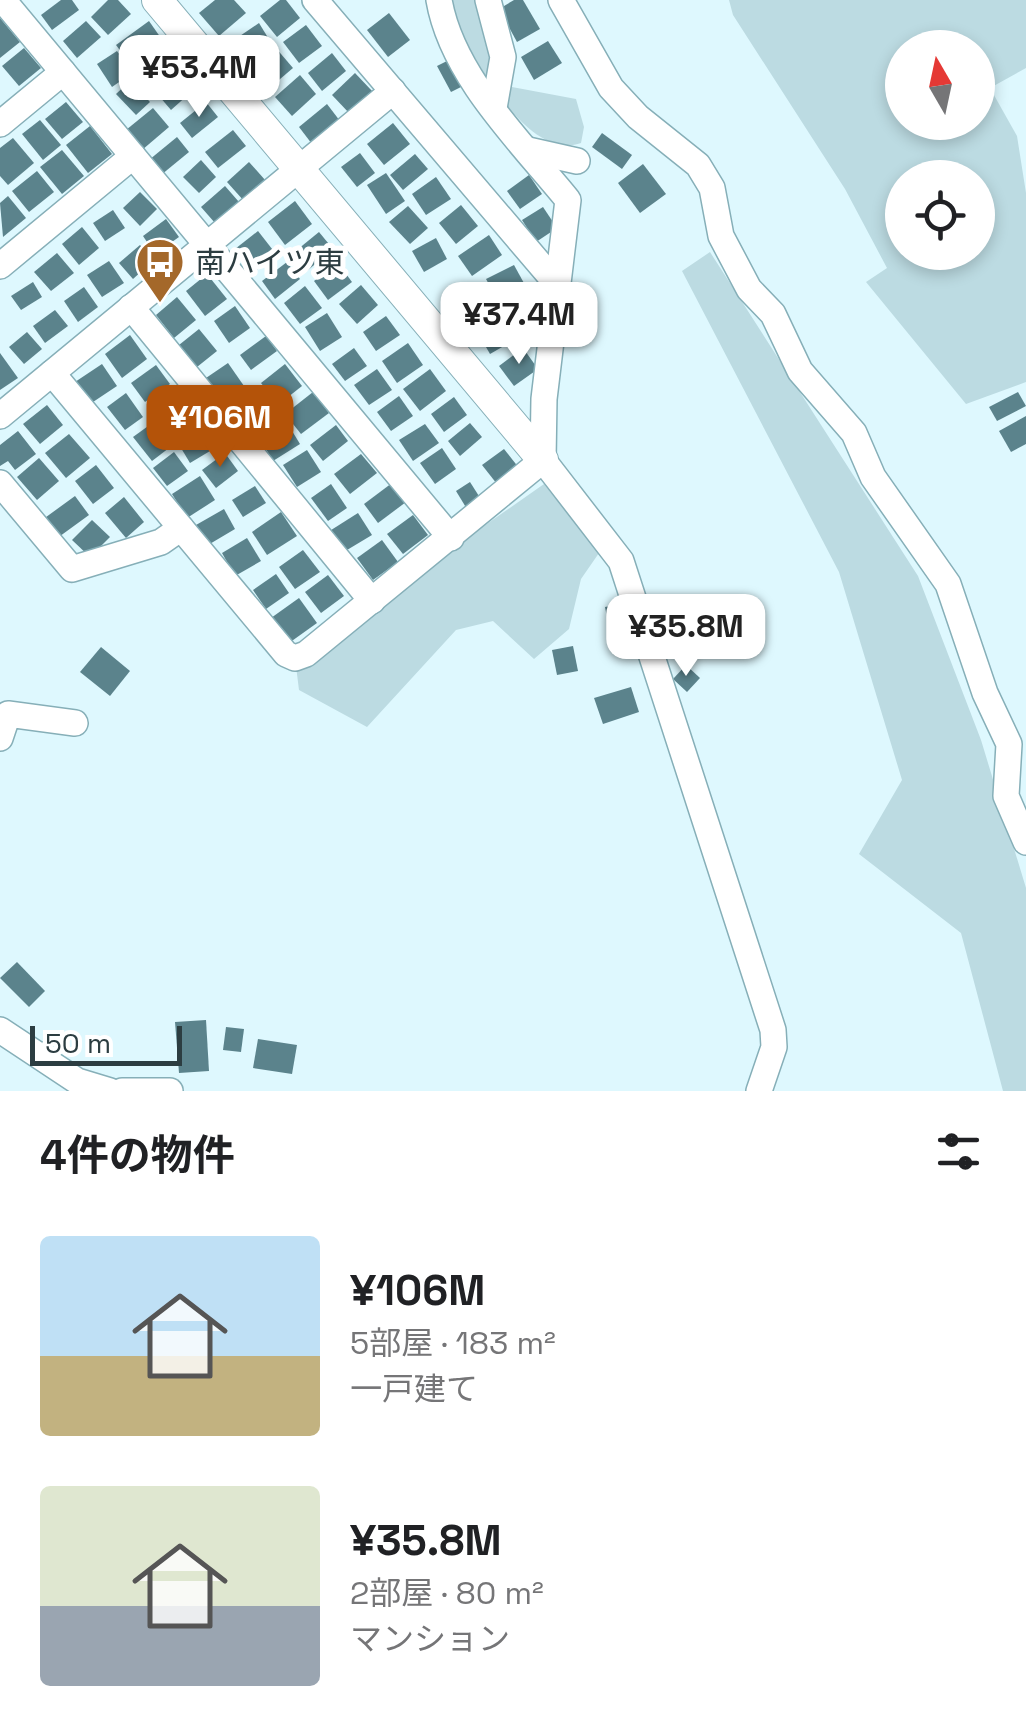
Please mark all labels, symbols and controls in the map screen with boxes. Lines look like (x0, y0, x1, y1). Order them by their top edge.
north arrow (885, 30, 995, 140)
map controls (885, 30, 995, 270)
pin: ¥53.4M (118, 35, 280, 120)
text: ¥53.4M (141, 47, 257, 87)
button: locate (885, 160, 995, 270)
bus stop icon: 南ハイツ東 (134, 236, 186, 304)
place label: 南ハイツ東 (195, 243, 344, 282)
pin: ¥37.4M (438, 282, 600, 367)
text: ¥37.4M (463, 294, 575, 334)
pin: ¥106M (150, 385, 290, 470)
text: ¥106M (168, 397, 272, 437)
pin: ¥35.8M (605, 594, 767, 679)
text: ¥35.8M (628, 606, 744, 646)
scale bar (30, 1021, 182, 1066)
text: 50 m (45, 1025, 111, 1061)
icon: filters (931, 1124, 986, 1179)
text: 4件の物件 (40, 1129, 235, 1182)
text: ¥106M (350, 1264, 485, 1317)
icon: home (120, 1276, 240, 1396)
text: 5部屋 · 183 m² (350, 1323, 556, 1363)
text: 一戸建て (350, 1369, 478, 1409)
text: ¥35.8M (350, 1514, 502, 1567)
icon: home (120, 1526, 240, 1646)
text: 2部屋 · 80 m² (350, 1573, 544, 1613)
text: マンション (350, 1619, 510, 1659)

